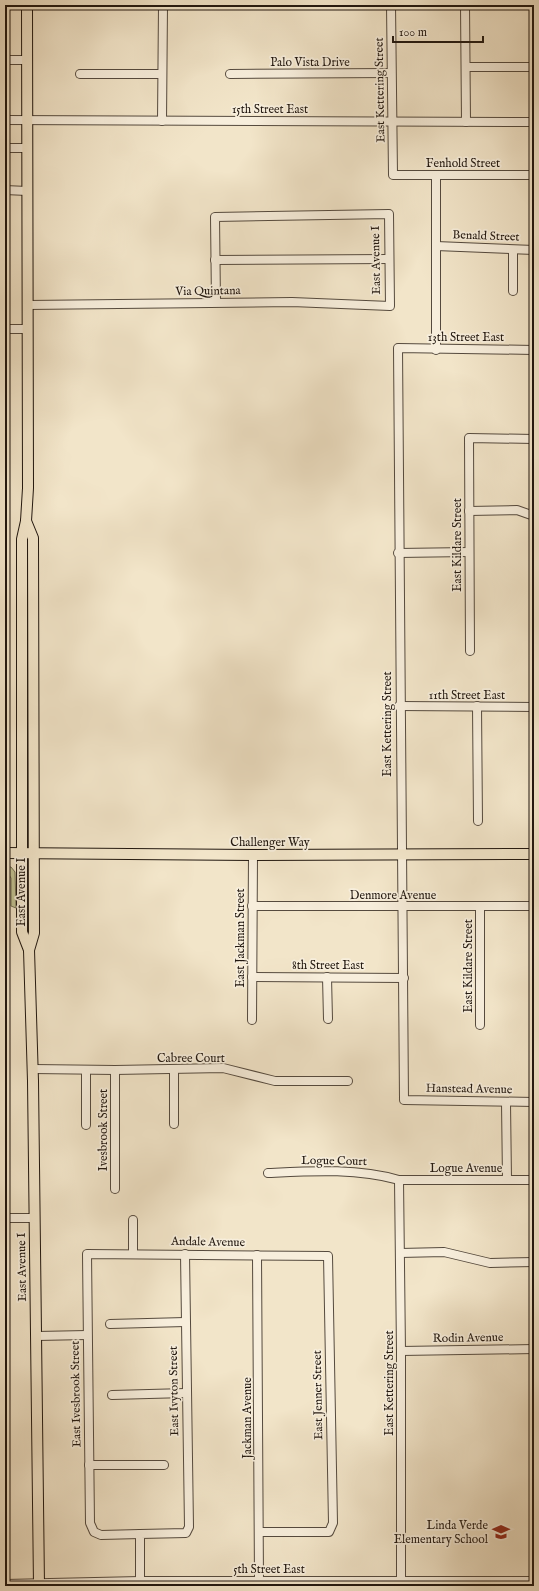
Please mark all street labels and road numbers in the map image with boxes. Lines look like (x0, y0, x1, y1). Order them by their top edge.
street label: East Kettering Street (372, 37, 388, 143)
street label: Palo Vista Drive (270, 55, 350, 70)
street label: 15th Street East (232, 102, 308, 117)
street label: Fenhold Street (426, 156, 500, 171)
street label: East Avenue I (368, 225, 384, 295)
street label: Benald Street (452, 227, 520, 245)
street label: Via Quintana (174, 283, 242, 299)
street label: 13th Street East (428, 330, 504, 345)
street label: East Kildare Street (450, 498, 465, 592)
street label: East Kettering Street (380, 671, 395, 777)
street label: 11th Street East (429, 688, 505, 703)
street label: Challenger Way (230, 835, 310, 850)
street label: East Avenue I (14, 858, 29, 926)
street label: East Jackman Street (233, 888, 249, 988)
street label: Denmore Avenue (350, 888, 437, 903)
street label: East Kildare Street (461, 919, 476, 1013)
street label: 8th Street East (292, 958, 364, 973)
street label: Cabree Court (157, 1051, 225, 1066)
street label: Hanstead Avenue (426, 1081, 513, 1097)
street label: Ivesbrook Street (96, 1089, 111, 1171)
street label: Logue Court (301, 1153, 367, 1169)
street label: Logue Avenue (430, 1161, 503, 1176)
street label: East Avenue I (14, 1232, 30, 1302)
street label: Andale Avenue (170, 1234, 246, 1250)
street label: East Kettering Street (382, 1330, 397, 1436)
street label: Rodin Avenue (432, 1330, 504, 1346)
street label: East Ivesbrook Street (68, 1340, 84, 1448)
street label: East Ivyton Street (166, 1346, 182, 1436)
street label: East Jenner Street (310, 1350, 327, 1440)
street label: Jackman Avenue (240, 1377, 256, 1461)
street label: 5th Street East (233, 1562, 305, 1577)

